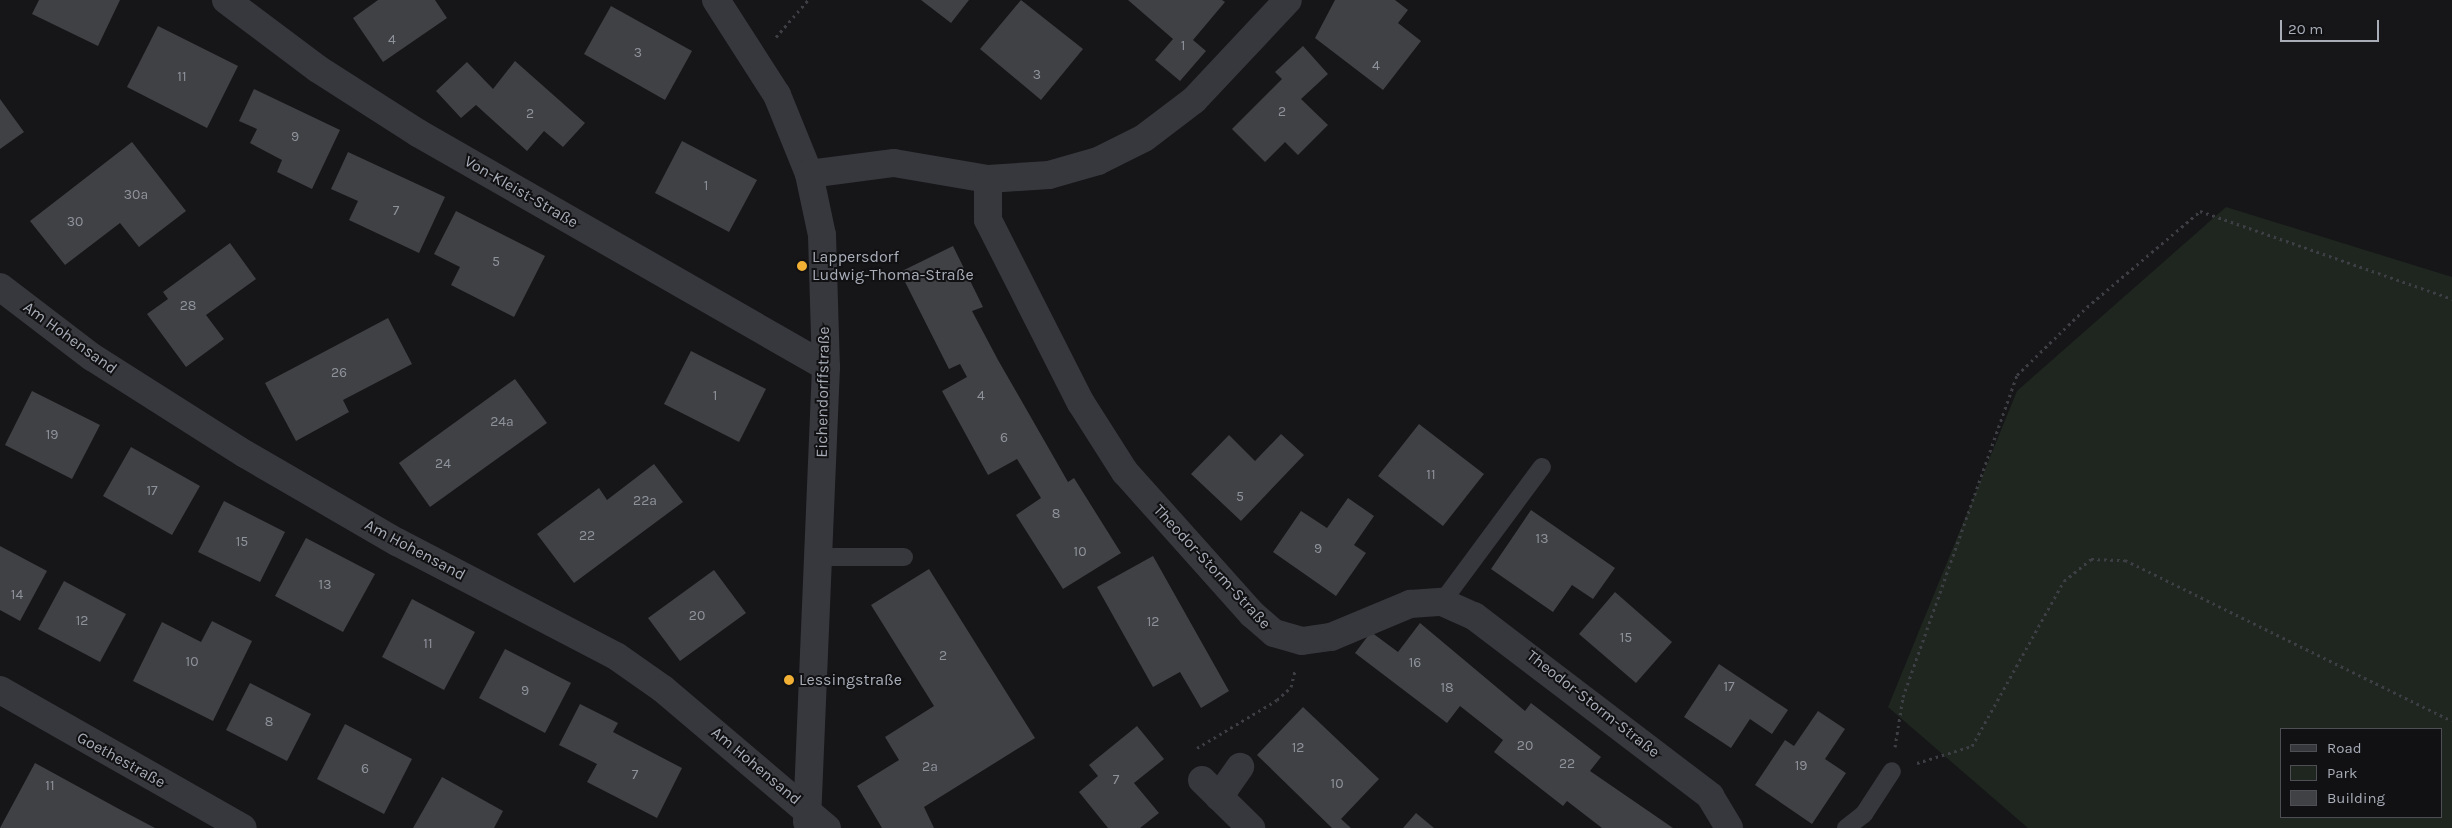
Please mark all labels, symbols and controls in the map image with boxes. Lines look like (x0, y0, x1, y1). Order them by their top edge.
scale bar (2282, 10, 2381, 42)
text: 20 m (2288, 20, 2323, 38)
house number: 4 (388, 32, 396, 48)
house number: 1 (1181, 38, 1185, 54)
house number: 3 (634, 45, 642, 61)
house number: 4 (1372, 58, 1380, 74)
house number: 3 (1033, 67, 1041, 83)
house number: 11 (177, 69, 187, 85)
house number: 2 (1278, 104, 1286, 120)
house number: 2 (526, 106, 534, 122)
house number: 9 (291, 129, 299, 145)
street label: Von-Kleist-Straße (461, 152, 581, 232)
house number: 1 (704, 178, 708, 194)
house number: 30a (124, 187, 148, 203)
house number: 7 (393, 203, 399, 219)
house number: 30 (67, 214, 83, 230)
place label: Lappersdorf Ludwig-Thoma-Straße (812, 247, 974, 285)
house number: 5 (492, 254, 500, 270)
marker: Lappersdorf Ludwig-Thoma-Straße (796, 260, 808, 272)
street label: Am Hohensand (19, 298, 121, 378)
house number: 28 (180, 298, 196, 314)
street label: Eichendorffstraße (812, 326, 834, 458)
house number: 26 (331, 365, 347, 381)
house number: 1 (713, 388, 717, 404)
house number: 4 (977, 388, 985, 404)
house number: 24a (490, 414, 514, 430)
house number: 19 (46, 427, 58, 443)
house number: 6 (1000, 430, 1008, 446)
house number: 24 (435, 456, 451, 472)
house number: 11 (1426, 467, 1436, 483)
house number: 17 (146, 483, 158, 499)
house number: 5 (1236, 489, 1244, 505)
house number: 22a (633, 493, 657, 509)
street label: Theodor-Storm-Straße (1149, 501, 1275, 633)
house number: 8 (1052, 506, 1060, 522)
street label: Am Hohensand (361, 515, 469, 585)
house number: 22 (579, 528, 595, 544)
house number: 13 (1536, 531, 1548, 547)
house number: 15 (236, 534, 248, 550)
house number: 9 (1314, 541, 1322, 557)
house number: 10 (1074, 544, 1086, 560)
house number: 13 (319, 577, 331, 593)
house number: 14 (11, 587, 23, 603)
house number: 20 (689, 608, 705, 624)
house number: 12 (76, 613, 88, 629)
house number: 12 (1147, 614, 1159, 630)
house number: 15 (1620, 630, 1632, 646)
house number: 11 (423, 636, 433, 652)
street label: Theodor-Storm-Straße (1523, 646, 1663, 762)
house number: 2 (939, 648, 947, 664)
house number: 10 (186, 654, 198, 670)
house number: 16 (1409, 655, 1421, 671)
place label: Lessingstraße (799, 670, 902, 690)
marker: Lessingstraße (783, 674, 795, 686)
house number: 17 (1723, 679, 1735, 695)
house number: 18 (1440, 680, 1454, 696)
house number: 9 (521, 683, 529, 699)
house number: 8 (265, 714, 273, 730)
street label: Am Hohensand (707, 723, 805, 809)
street label: Goethestraße (73, 728, 169, 792)
legend (2280, 728, 2442, 818)
house number: 20 (1517, 738, 1533, 754)
text: Road (2327, 739, 2362, 757)
house number: 12 (1292, 740, 1304, 756)
house number: 22 (1559, 756, 1575, 772)
house number: 19 (1795, 758, 1807, 774)
house number: 2a (922, 759, 938, 775)
house number: 6 (361, 761, 369, 777)
text: Park (2327, 764, 2357, 782)
house number: 7 (632, 767, 638, 783)
house number: 7 (1113, 772, 1119, 788)
house number: 10 (1331, 776, 1343, 792)
house number: 11 (45, 778, 55, 794)
text: Building (2327, 789, 2385, 807)

